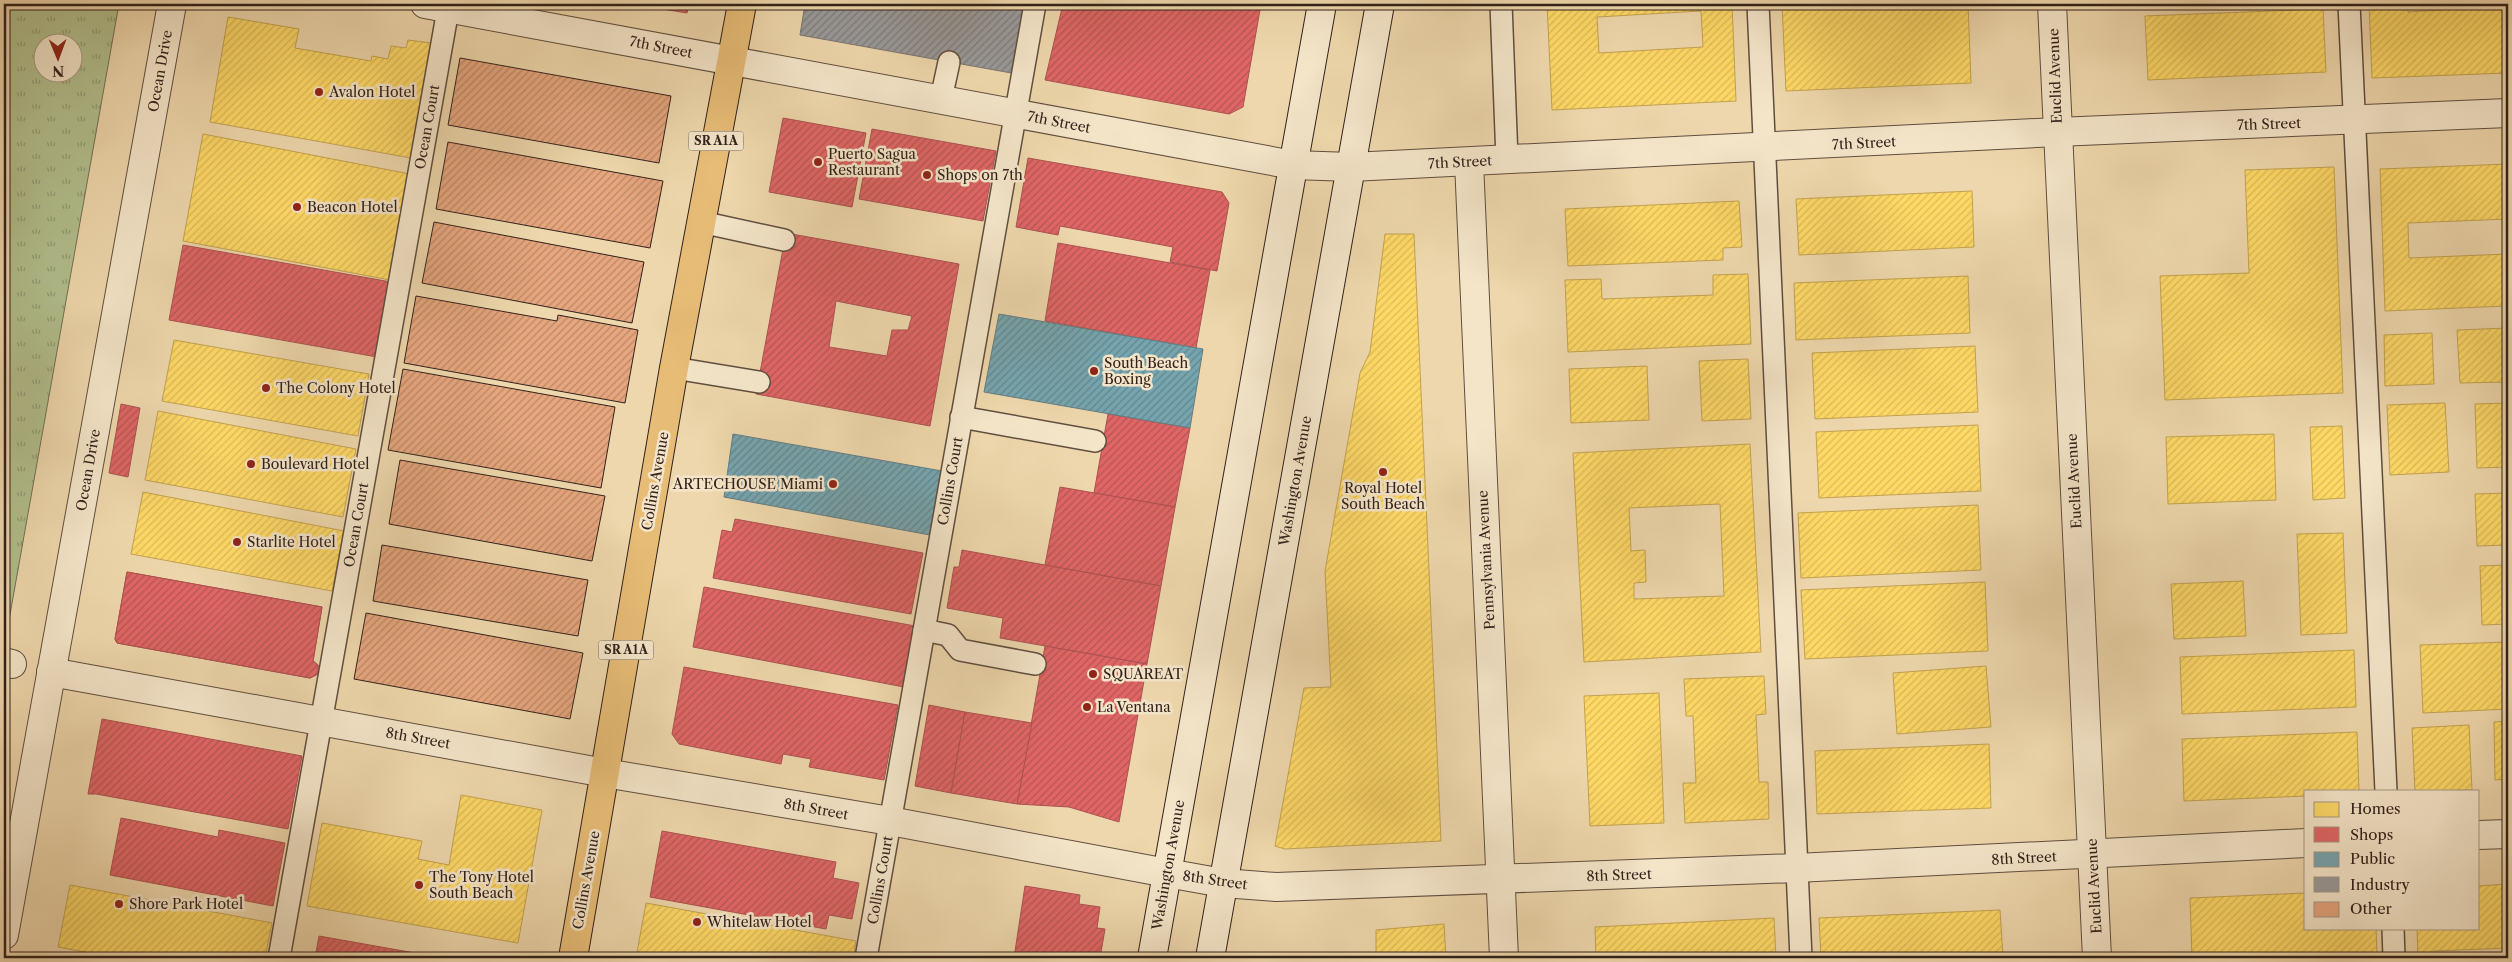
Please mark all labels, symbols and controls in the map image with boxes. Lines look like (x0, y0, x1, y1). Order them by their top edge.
street label: Ocean Drive (144, 28, 176, 113)
street label: Euclid Avenue (2044, 28, 2066, 124)
north arrow (32, 32, 82, 82)
street label: 7th Street (628, 32, 694, 62)
text: N (52, 62, 64, 80)
place label: Avalon Hotel (328, 83, 416, 101)
street label: Ocean Court (411, 83, 443, 171)
marker: Avalon Hotel (313, 86, 325, 98)
street label: 7th Street (1026, 107, 1092, 137)
street label: 7th Street (2237, 114, 2301, 134)
road number: SR A1A (688, 132, 744, 150)
street label: 7th Street (1832, 132, 1896, 154)
place label: Puerto Sagua Restaurant (828, 145, 917, 179)
street label: 7th Street (1428, 151, 1492, 173)
marker: Puerto Sagua Restaurant (812, 156, 824, 168)
place label: Shops on 7th (937, 166, 1023, 184)
marker: Shops on 7th (921, 169, 933, 181)
place label: Beacon Hotel (307, 198, 398, 216)
marker: Beacon Hotel (291, 201, 303, 213)
place label: South Beach Boxing (1104, 354, 1188, 388)
marker: South Beach Boxing (1088, 365, 1100, 377)
place label: The Colony Hotel (276, 379, 396, 397)
marker: The Colony Hotel (260, 382, 272, 394)
street label: Washington Avenue (1275, 414, 1315, 549)
street label: Ocean Drive (72, 427, 104, 512)
street label: Collins Avenue (637, 430, 673, 532)
street label: Euclid Avenue (2063, 433, 2085, 529)
street label: Collins Court (933, 435, 967, 527)
place label: Boulevard Hotel (261, 455, 369, 473)
marker: Boulevard Hotel (245, 458, 257, 470)
marker: Royal Hotel South Beach (1377, 466, 1389, 478)
place label: ARTECHOUSE Miami (672, 475, 823, 493)
marker: ARTECHOUSE Miami (827, 478, 839, 490)
place label: Royal Hotel South Beach (1341, 479, 1425, 513)
street label: Ocean Court (340, 481, 372, 569)
street label: Pennsylvania Avenue (1473, 490, 1499, 630)
place label: Starlite Hotel (247, 533, 336, 551)
marker: Starlite Hotel (231, 536, 243, 548)
road number: SR A1A (598, 640, 654, 660)
place label: SQUAREAT (1103, 665, 1184, 683)
marker: SQUAREAT (1087, 668, 1099, 680)
place label: La Ventana (1097, 698, 1171, 716)
marker: La Ventana (1081, 701, 1093, 713)
street label: 8th Street (384, 723, 452, 753)
legend (2304, 790, 2480, 930)
street label: 8th Street (782, 794, 850, 824)
street label: Washington Avenue (1148, 798, 1188, 933)
text: Homes (2350, 799, 2401, 818)
text: Shops (2350, 825, 2393, 844)
street label: Collins Avenue (568, 829, 604, 931)
street label: Collins Court (863, 834, 897, 926)
street label: Euclid Avenue (2083, 838, 2105, 934)
street label: 8th Street (1991, 847, 2057, 869)
text: Public (2350, 849, 2395, 868)
street label: 8th Street (1586, 865, 1652, 885)
street label: 8th Street (1181, 867, 1249, 893)
place label: The Tony Hotel South Beach (429, 868, 534, 902)
text: Industry (2350, 875, 2410, 894)
marker: The Tony Hotel South Beach (413, 879, 425, 891)
place label: Shore Park Hotel (129, 895, 243, 913)
marker: Shore Park Hotel (113, 898, 125, 910)
text: Other (2350, 899, 2393, 918)
place label: Whitelaw Hotel (706, 913, 812, 931)
marker: Whitelaw Hotel (691, 916, 703, 928)

